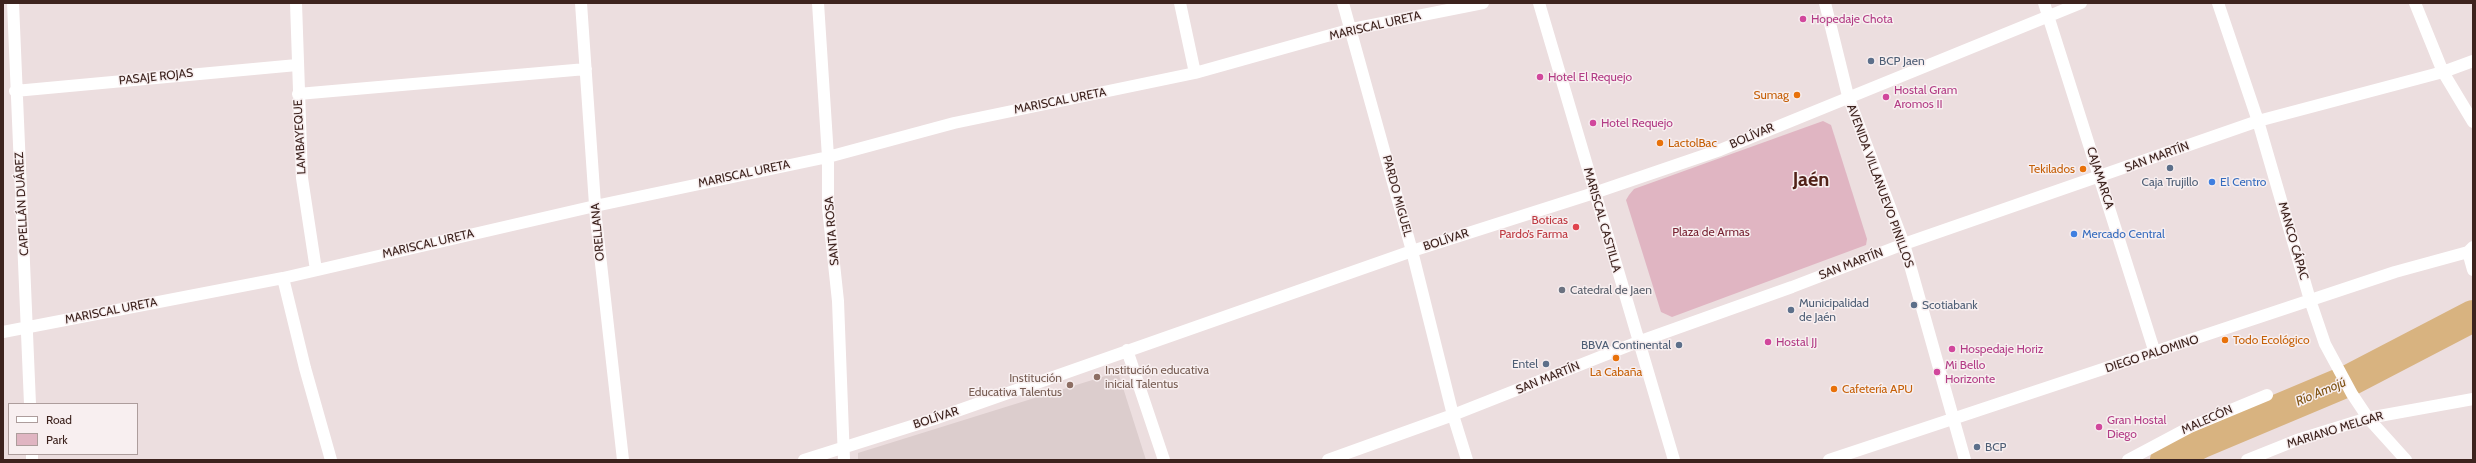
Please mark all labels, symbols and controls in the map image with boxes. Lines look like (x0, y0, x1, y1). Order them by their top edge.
street label: MARISCAL URETA (1328, 8, 1422, 44)
place label: Hopedaje Chota (1811, 12, 1893, 26)
marker: Hopedaje Chota (1798, 14, 1808, 24)
place label: BCP Jaen (1879, 54, 1925, 68)
marker: BCP Jaen (1866, 56, 1876, 66)
street label: PASAJE ROJAS (118, 66, 194, 88)
place label: Hotel El Requejo (1548, 70, 1632, 84)
marker: Hotel El Requejo (1535, 72, 1545, 82)
place label: Hostal Gram Aromos II (1894, 83, 1957, 111)
street label: MARISCAL URETA (1013, 85, 1107, 117)
place label: Sumag (1754, 88, 1789, 102)
marker: Sumag (1792, 90, 1802, 100)
marker: Hostal Gram Aromos II (1881, 92, 1891, 102)
street label: LAMBAYEQUE (291, 99, 309, 175)
street label: AVENIDA VILLANUEVO PINILLOS (1844, 102, 1916, 270)
place label: Hotel Requejo (1601, 116, 1673, 130)
marker: Hotel Requejo (1588, 118, 1598, 128)
street label: BOLÍVAR (1728, 120, 1776, 152)
place label: LactolBac (1668, 136, 1717, 150)
marker: LactolBac (1655, 138, 1665, 148)
street label: SAN MARTÍN (2123, 139, 2191, 175)
street label: CAJAMARCA (2083, 145, 2117, 211)
street label: CAPELLÁN DUÁREZ (12, 152, 32, 256)
street label: PARDO MIGUEL (1379, 154, 1415, 238)
street label: MARISCAL URETA (697, 157, 791, 191)
place label: Tekilados (2029, 162, 2075, 176)
marker: Caja Trujillo (2165, 163, 2175, 173)
marker: Tekilados (2078, 164, 2088, 174)
street label: MARISCAL CASTILLA (1580, 166, 1624, 274)
district label: Jaén (1793, 168, 1829, 192)
place label: Caja Trujillo (2142, 175, 2198, 189)
place label: El Centro (2220, 175, 2266, 189)
marker: El Centro (2207, 177, 2217, 187)
street label: SANTA ROSA (822, 196, 842, 266)
street label: MANCO CÁPAC (2275, 200, 2311, 282)
street label: ORELLANA (588, 202, 608, 262)
place label: Boticas Pardo’s Farma (1499, 213, 1568, 241)
marker: Boticas Pardo’s Farma (1571, 222, 1581, 232)
park label: Plaza de Armas (1672, 225, 1750, 239)
street label: MARISCAL URETA (381, 226, 475, 262)
street label: BOLÍVAR (1422, 226, 1470, 254)
place label: Mercado Central (2082, 227, 2165, 241)
marker: Mercado Central (2069, 229, 2079, 239)
street label: SAN MARTÍN (1817, 245, 1885, 283)
place label: Catedral de Jaen (1570, 283, 1652, 297)
marker: Catedral de Jaen (1557, 285, 1567, 295)
street label: MARISCAL URETA (64, 295, 158, 327)
place label: Municipalidad de Jaén (1799, 296, 1869, 324)
place label: Scotiabank (1922, 298, 1978, 312)
marker: Scotiabank (1909, 300, 1919, 310)
marker: Municipalidad de Jaén (1786, 305, 1796, 315)
street label: DIEGO PALOMINO (2103, 332, 2201, 376)
place label: Todo Ecológico (2233, 333, 2310, 347)
place label: Hostal JJ (1776, 335, 1817, 349)
marker: Todo Ecológico (2220, 335, 2230, 345)
marker: Hostal JJ (1763, 337, 1773, 347)
place label: BBVA Continental (1581, 338, 1671, 352)
marker: BBVA Continental (1674, 340, 1684, 350)
place label: Hospedaje Horiz (1960, 342, 2043, 356)
marker: Hospedaje Horiz (1947, 344, 1957, 354)
marker: La Cabaña (1611, 353, 1621, 363)
place label: Entel (1512, 357, 1538, 371)
place label: Mi Bello Horizonte (1945, 358, 1995, 386)
street label: SAN MARTÍN (1514, 359, 1582, 397)
marker: Entel (1541, 359, 1551, 369)
place label: Institución educativa inicial Talentus (1105, 363, 1209, 391)
place label: La Cabaña (1590, 365, 1642, 379)
marker: Mi Bello Horizonte (1932, 367, 1942, 377)
place label: Institución Educativa Talentus (968, 371, 1062, 399)
marker: Institución educativa inicial Talentus (1092, 372, 1102, 382)
water label: Río Amojú (2294, 374, 2348, 410)
marker: Institución Educativa Talentus (1065, 380, 1075, 390)
place label: Cafetería APU (1842, 382, 1913, 396)
marker: Cafetería APU (1829, 384, 1839, 394)
street label: MALECÓN (2179, 402, 2235, 438)
legend (8, 403, 138, 455)
street label: BOLÍVAR (912, 404, 960, 432)
street label: MARIANO MELGAR (2285, 409, 2385, 451)
text: Road (46, 412, 72, 427)
place label: Gran Hostal Diego (2107, 413, 2166, 441)
marker: Gran Hostal Diego (2094, 422, 2104, 432)
text: Park (46, 432, 68, 447)
place label: BCP (1985, 440, 2006, 454)
marker: BCP (1972, 442, 1982, 452)

